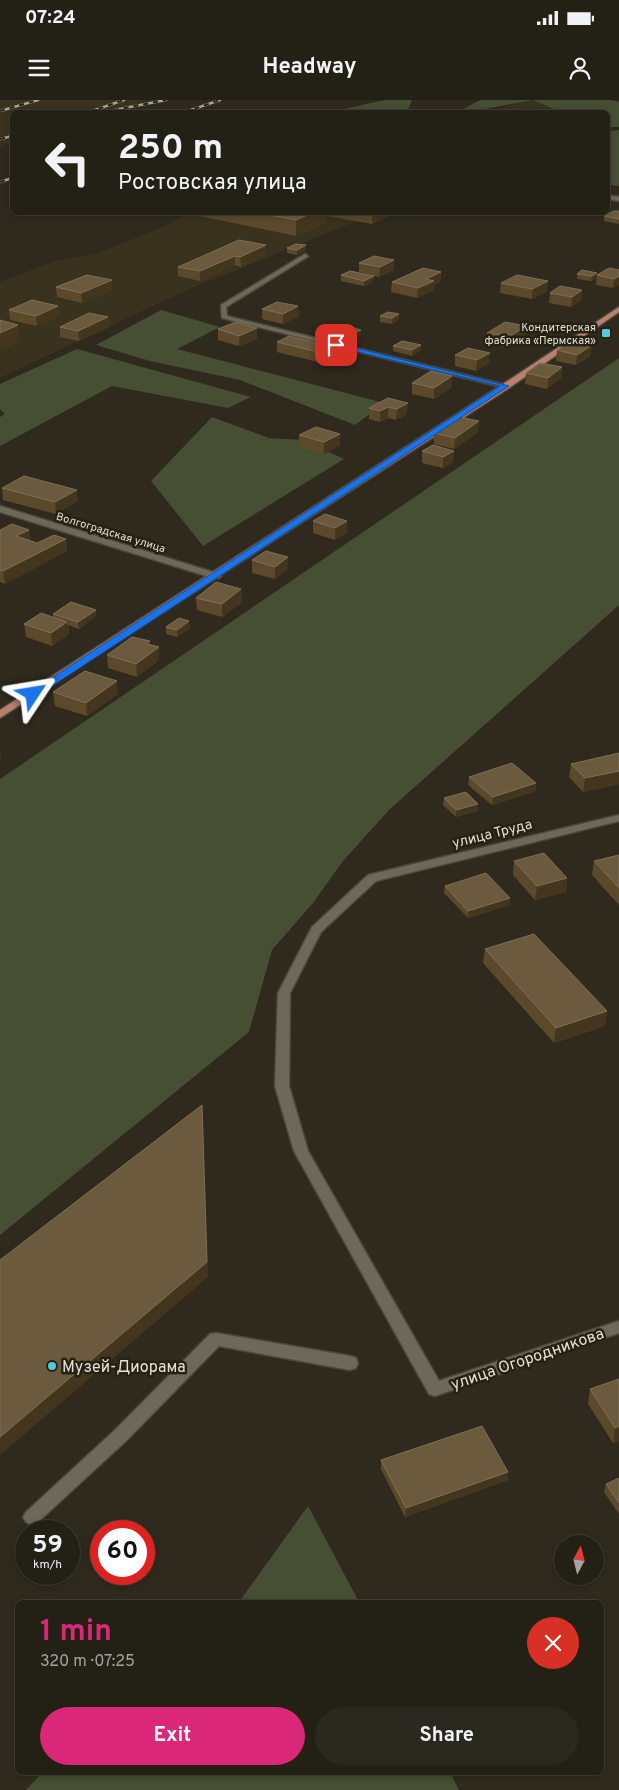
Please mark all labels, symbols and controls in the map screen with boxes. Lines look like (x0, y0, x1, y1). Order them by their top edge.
text: 07:24 (25, 6, 76, 30)
icon: menu (25, 54, 53, 82)
text: Headway (263, 54, 356, 81)
icon: person (566, 54, 594, 82)
text: 250 m (118, 127, 223, 171)
icon: left (35, 130, 100, 195)
text: Ростовская улица (118, 170, 307, 197)
place label: Кондитерская фабрика «Пермская» (485, 321, 596, 348)
pin (315, 324, 357, 366)
marker: Кондитерская фабрика «Пермская» (600, 327, 612, 339)
icon: arrive (322, 331, 350, 359)
street label: Волгоградская улица (54, 510, 167, 556)
position arrow (6, 667, 58, 719)
street label: улица Труда (451, 816, 534, 853)
street label: улица Огородникова (448, 1324, 607, 1396)
place label: Музей-Диорама (62, 1358, 186, 1378)
marker: Музей-Диорама (46, 1360, 58, 1372)
speed limit sign: 60 (90, 1520, 155, 1585)
text: 59 (32, 1530, 63, 1562)
north arrow (554, 1535, 604, 1585)
map controls (554, 1535, 604, 1585)
text: km/h (33, 1557, 62, 1573)
text: 1 min (40, 1614, 112, 1651)
button: close (527, 1617, 579, 1669)
text: 320 m · 07:25 (40, 1652, 135, 1672)
button: Exit (40, 1707, 305, 1765)
button: Share (315, 1707, 579, 1765)

